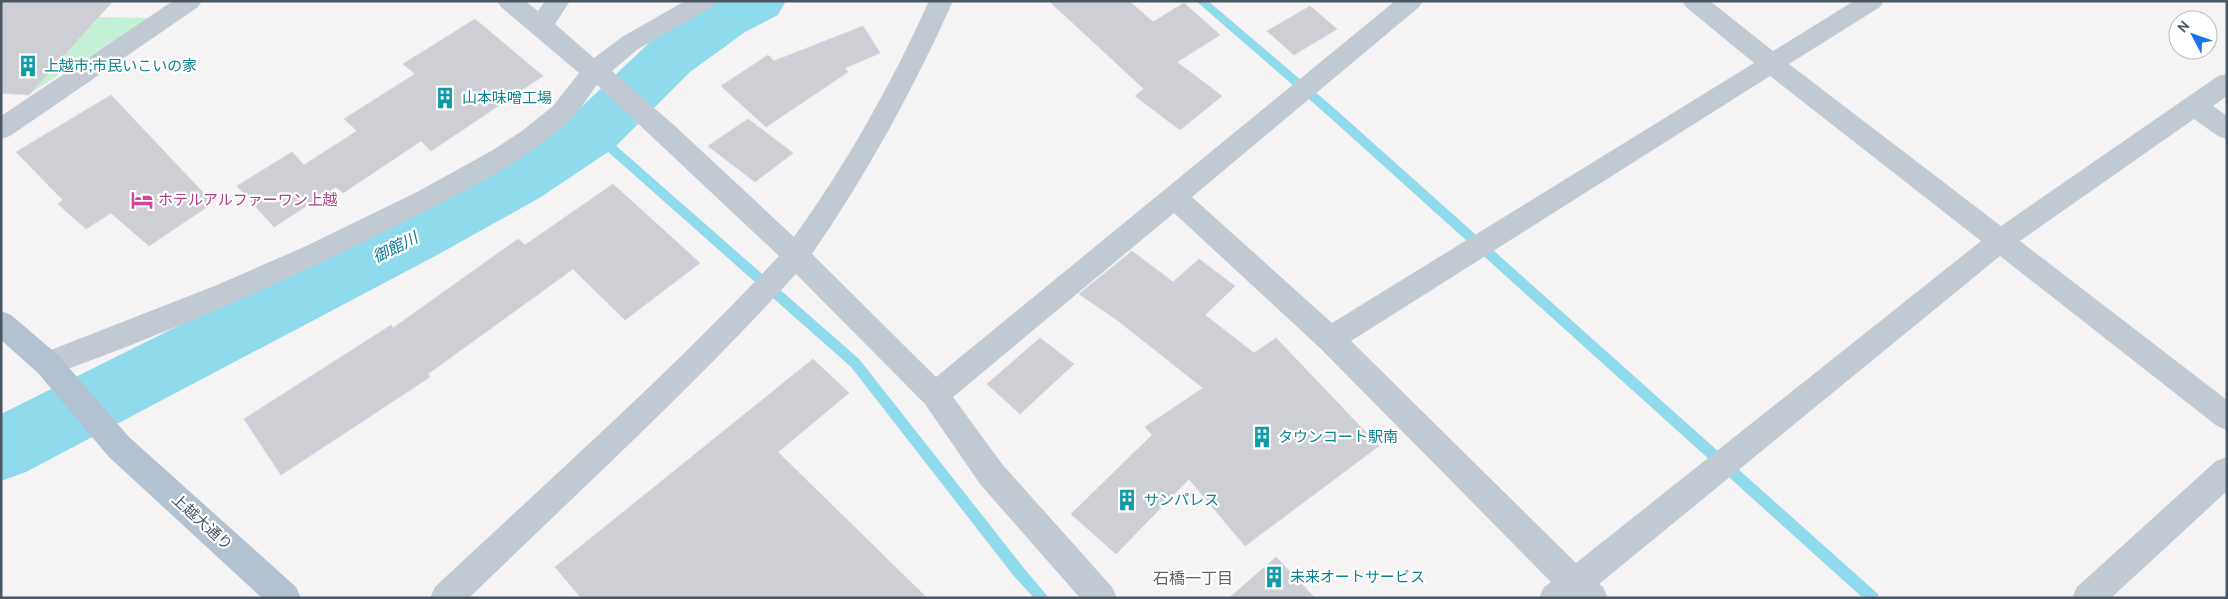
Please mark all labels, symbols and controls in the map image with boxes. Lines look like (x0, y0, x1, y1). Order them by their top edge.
north arrow (2168, 10, 2218, 60)
text: N (2173, 17, 2193, 36)
building icon: 上越市;市民いこいの家 (15, 53, 41, 79)
place label: 上越市;市民いこいの家 (44, 57, 197, 75)
building icon: 山本味噌工場 (432, 85, 458, 111)
place label: 山本味噌工場 (462, 89, 552, 107)
hotel icon: ホテルアルファーワン上越 (129, 187, 155, 213)
place label: ホテルアルファーワン上越 (158, 191, 338, 209)
water label: 御館川 (370, 227, 423, 267)
building icon: タウンコート駅南 (1249, 424, 1275, 450)
place label: タウンコート駅南 (1278, 428, 1398, 446)
building icon: サンパレス (1114, 487, 1140, 513)
street label: 上越大通り (168, 490, 236, 554)
place label: サンパレス (1144, 491, 1219, 509)
building icon: 未来オートサービス (1261, 564, 1287, 590)
place label: 未来オートサービス (1290, 568, 1425, 586)
district label: 石橋一丁目 (1153, 569, 1233, 588)

